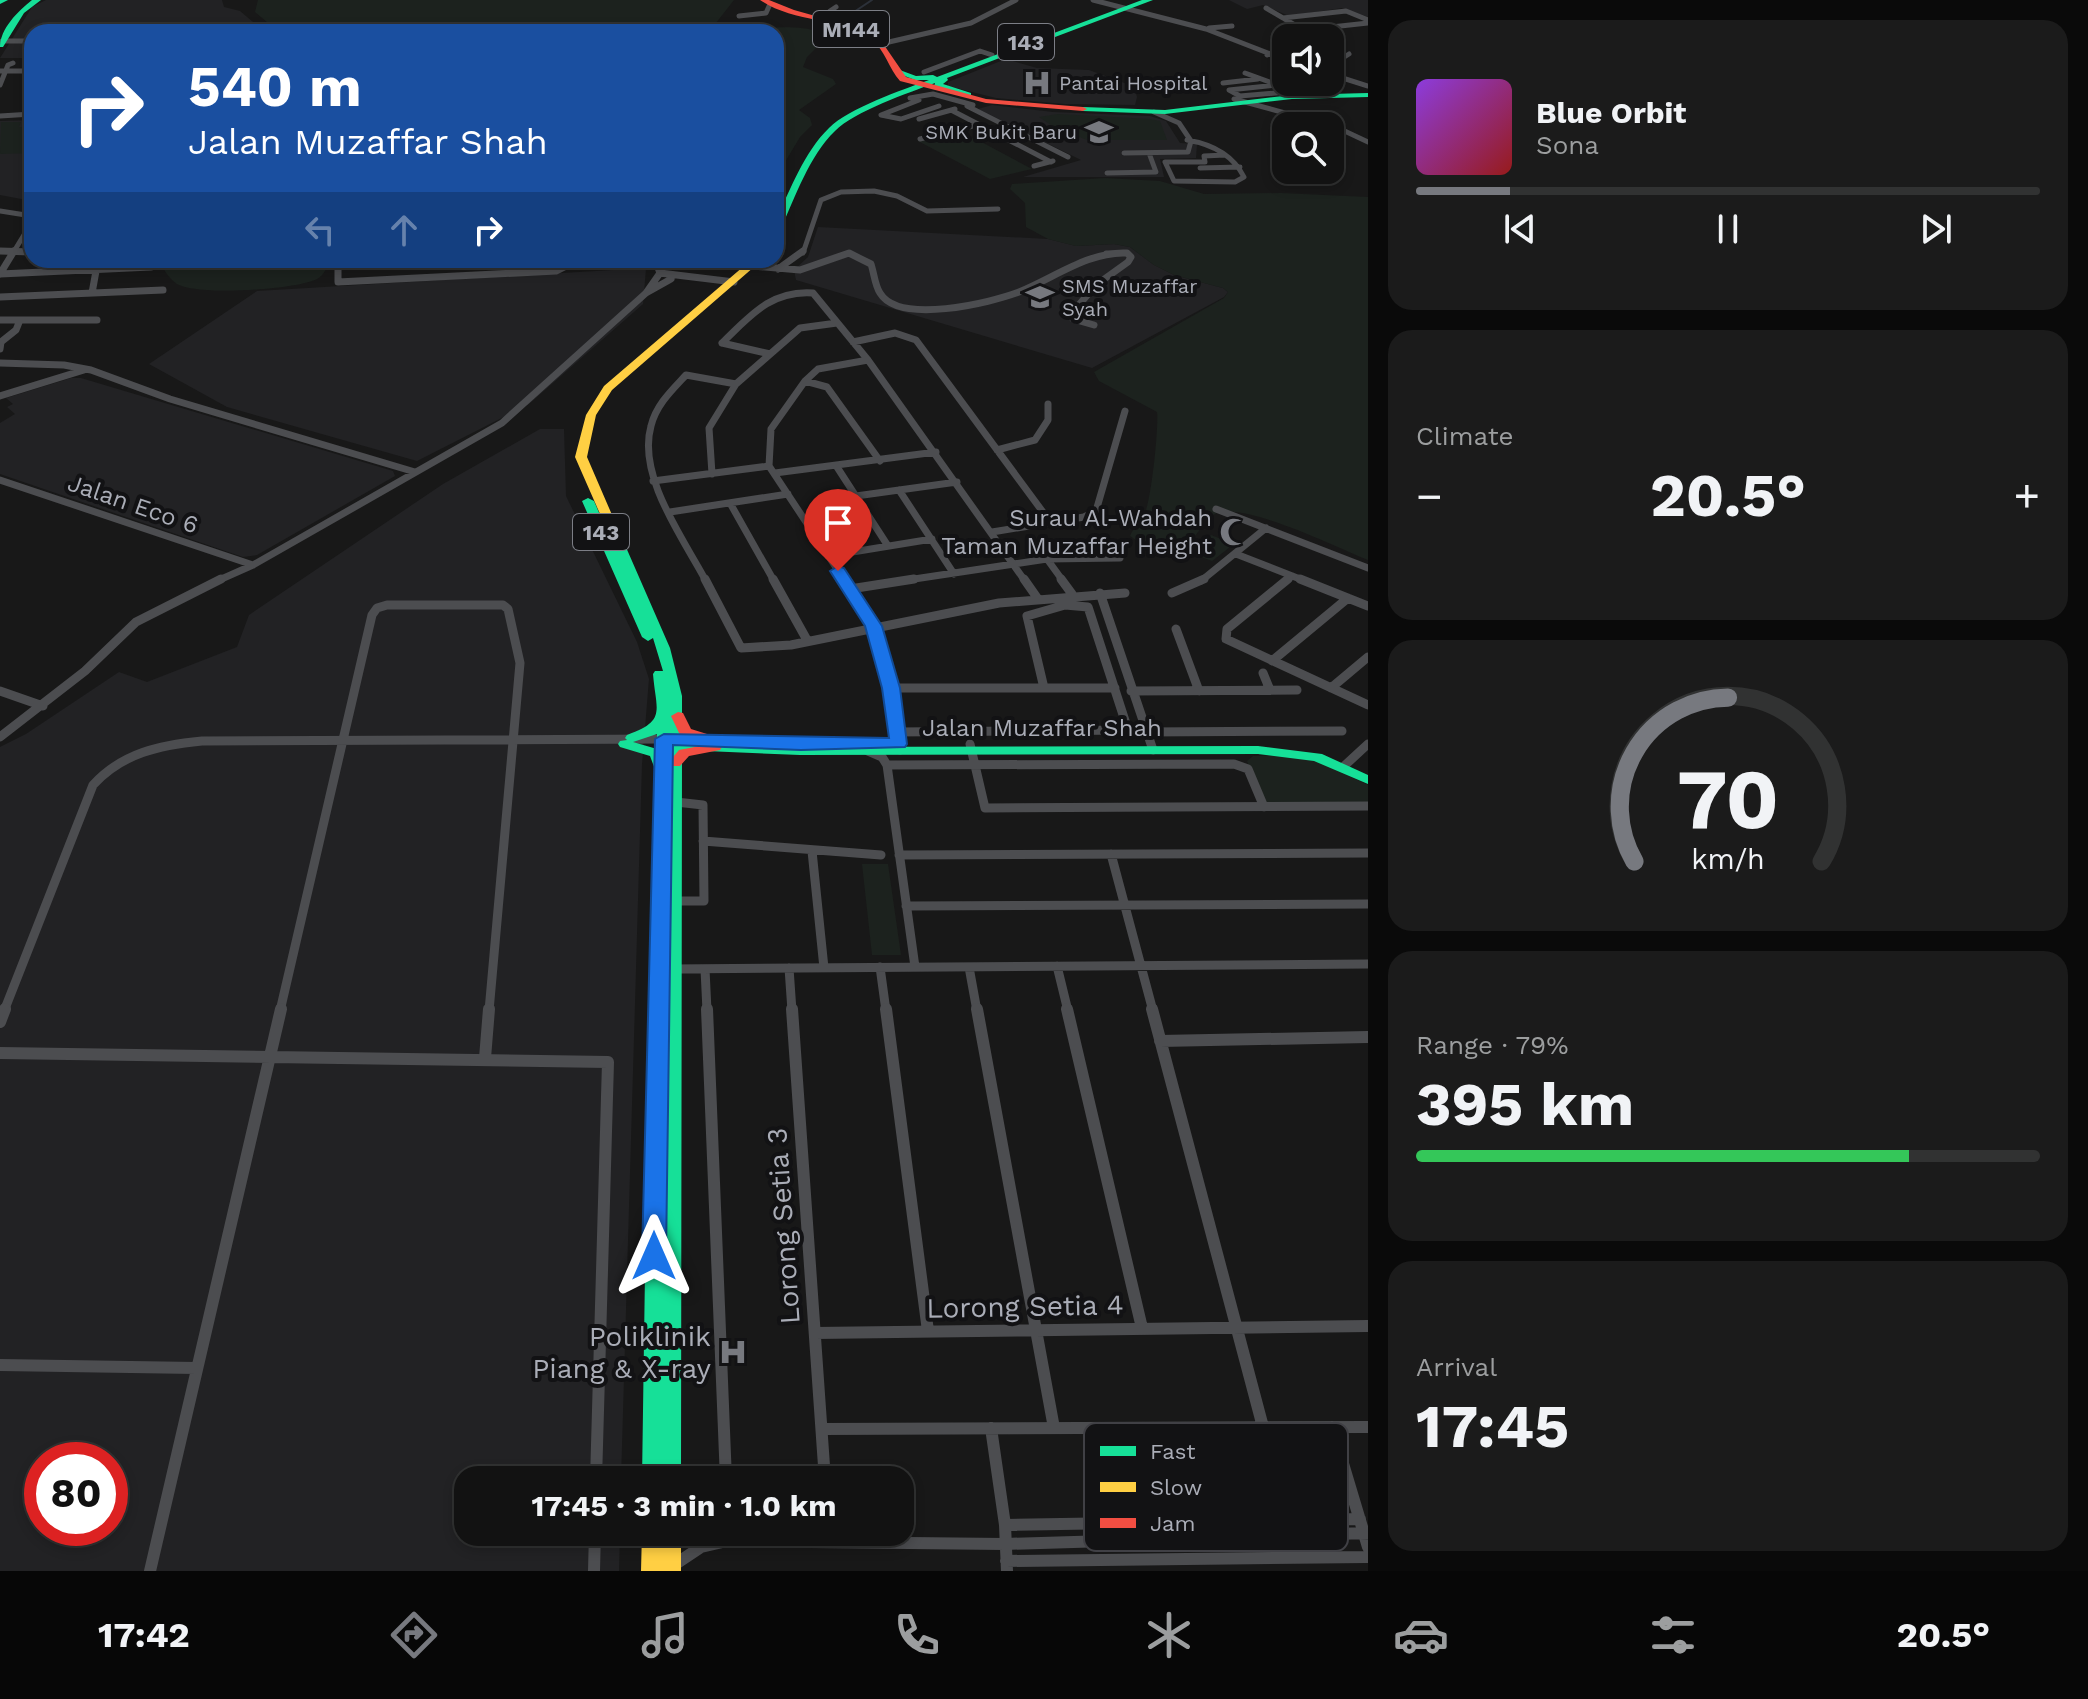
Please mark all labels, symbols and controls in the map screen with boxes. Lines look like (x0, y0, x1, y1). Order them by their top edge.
road number: M144 (813, 11, 889, 47)
road number: 143 (998, 24, 1054, 60)
map controls (1272, 24, 1344, 184)
button: sound (1272, 24, 1344, 96)
text: 540 m (188, 54, 362, 120)
icon: right (56, 56, 160, 160)
hospital icon: Pantai Hospital (1022, 68, 1052, 98)
place label: Pantai Hospital (1059, 71, 1207, 95)
text: Blue Orbit (1536, 95, 1686, 130)
button: search (1272, 112, 1344, 184)
school or university icon: SMK Bukit Baru (1084, 117, 1114, 147)
place label: SMK Bukit Baru (925, 120, 1077, 144)
text: Jalan Muzaffar Shah (188, 121, 548, 163)
text: Sona (1536, 130, 1599, 160)
icon: previous (1498, 207, 1542, 251)
icon: pause (1706, 207, 1750, 251)
icon: next (1914, 207, 1958, 251)
icon: left (298, 208, 342, 252)
icon: ahead (382, 208, 426, 252)
icon: right (466, 208, 510, 252)
place label: SMS Muzaffar Syah (1062, 274, 1197, 321)
school or university icon: SMS Muzaffar Syah (1025, 282, 1055, 312)
text: Climate (1416, 421, 1514, 451)
text: 20.5° (1650, 460, 1806, 531)
street label: Jalan Eco 6 (64, 469, 202, 539)
text: − (1416, 470, 1443, 522)
text: + (2013, 470, 2040, 522)
pin (804, 489, 872, 571)
icon: arrive (816, 501, 860, 545)
place label: Surau Al-Wahdah Taman Muzaffar Height (941, 504, 1212, 560)
road number: 143 (573, 514, 629, 550)
mosque icon: Surau Al-Wahdah Taman Muzaffar Height (1219, 517, 1249, 547)
street label: Jalan Muzaffar Shah (922, 714, 1162, 742)
text: 70 (1677, 750, 1779, 847)
text: km/h (1691, 842, 1765, 876)
text: Range · 79% (1416, 1030, 1568, 1060)
text: 395 km (1416, 1069, 1634, 1140)
street label: Lorong Setia 3 (760, 1127, 807, 1325)
position arrow (612, 1214, 696, 1298)
street label: Lorong Setia 4 (926, 1288, 1124, 1325)
place label: Poliklinik Piang & X-ray (532, 1320, 712, 1385)
hospital icon: Poliklinik Piang & X-ray (718, 1337, 748, 1367)
text: Arrival (1416, 1352, 1497, 1382)
text: 17:45 (1416, 1391, 1569, 1462)
legend (1084, 1423, 1348, 1551)
text: Fast (1150, 1439, 1196, 1464)
speed limit sign: 80 (24, 1442, 128, 1546)
text: Slow (1150, 1475, 1202, 1500)
text: 17:45 · 3 min · 1.0 km (531, 1488, 837, 1523)
text: Jam (1150, 1511, 1195, 1536)
icon: directions (386, 1607, 442, 1663)
icon: music (637, 1607, 693, 1663)
icon: phone (889, 1607, 945, 1663)
icon: climate (1141, 1607, 1197, 1663)
icon: car (1393, 1607, 1449, 1663)
icon: filters (1645, 1607, 1701, 1663)
text: 17:42 (98, 1614, 190, 1656)
text: 20.5° (1897, 1614, 1990, 1656)

